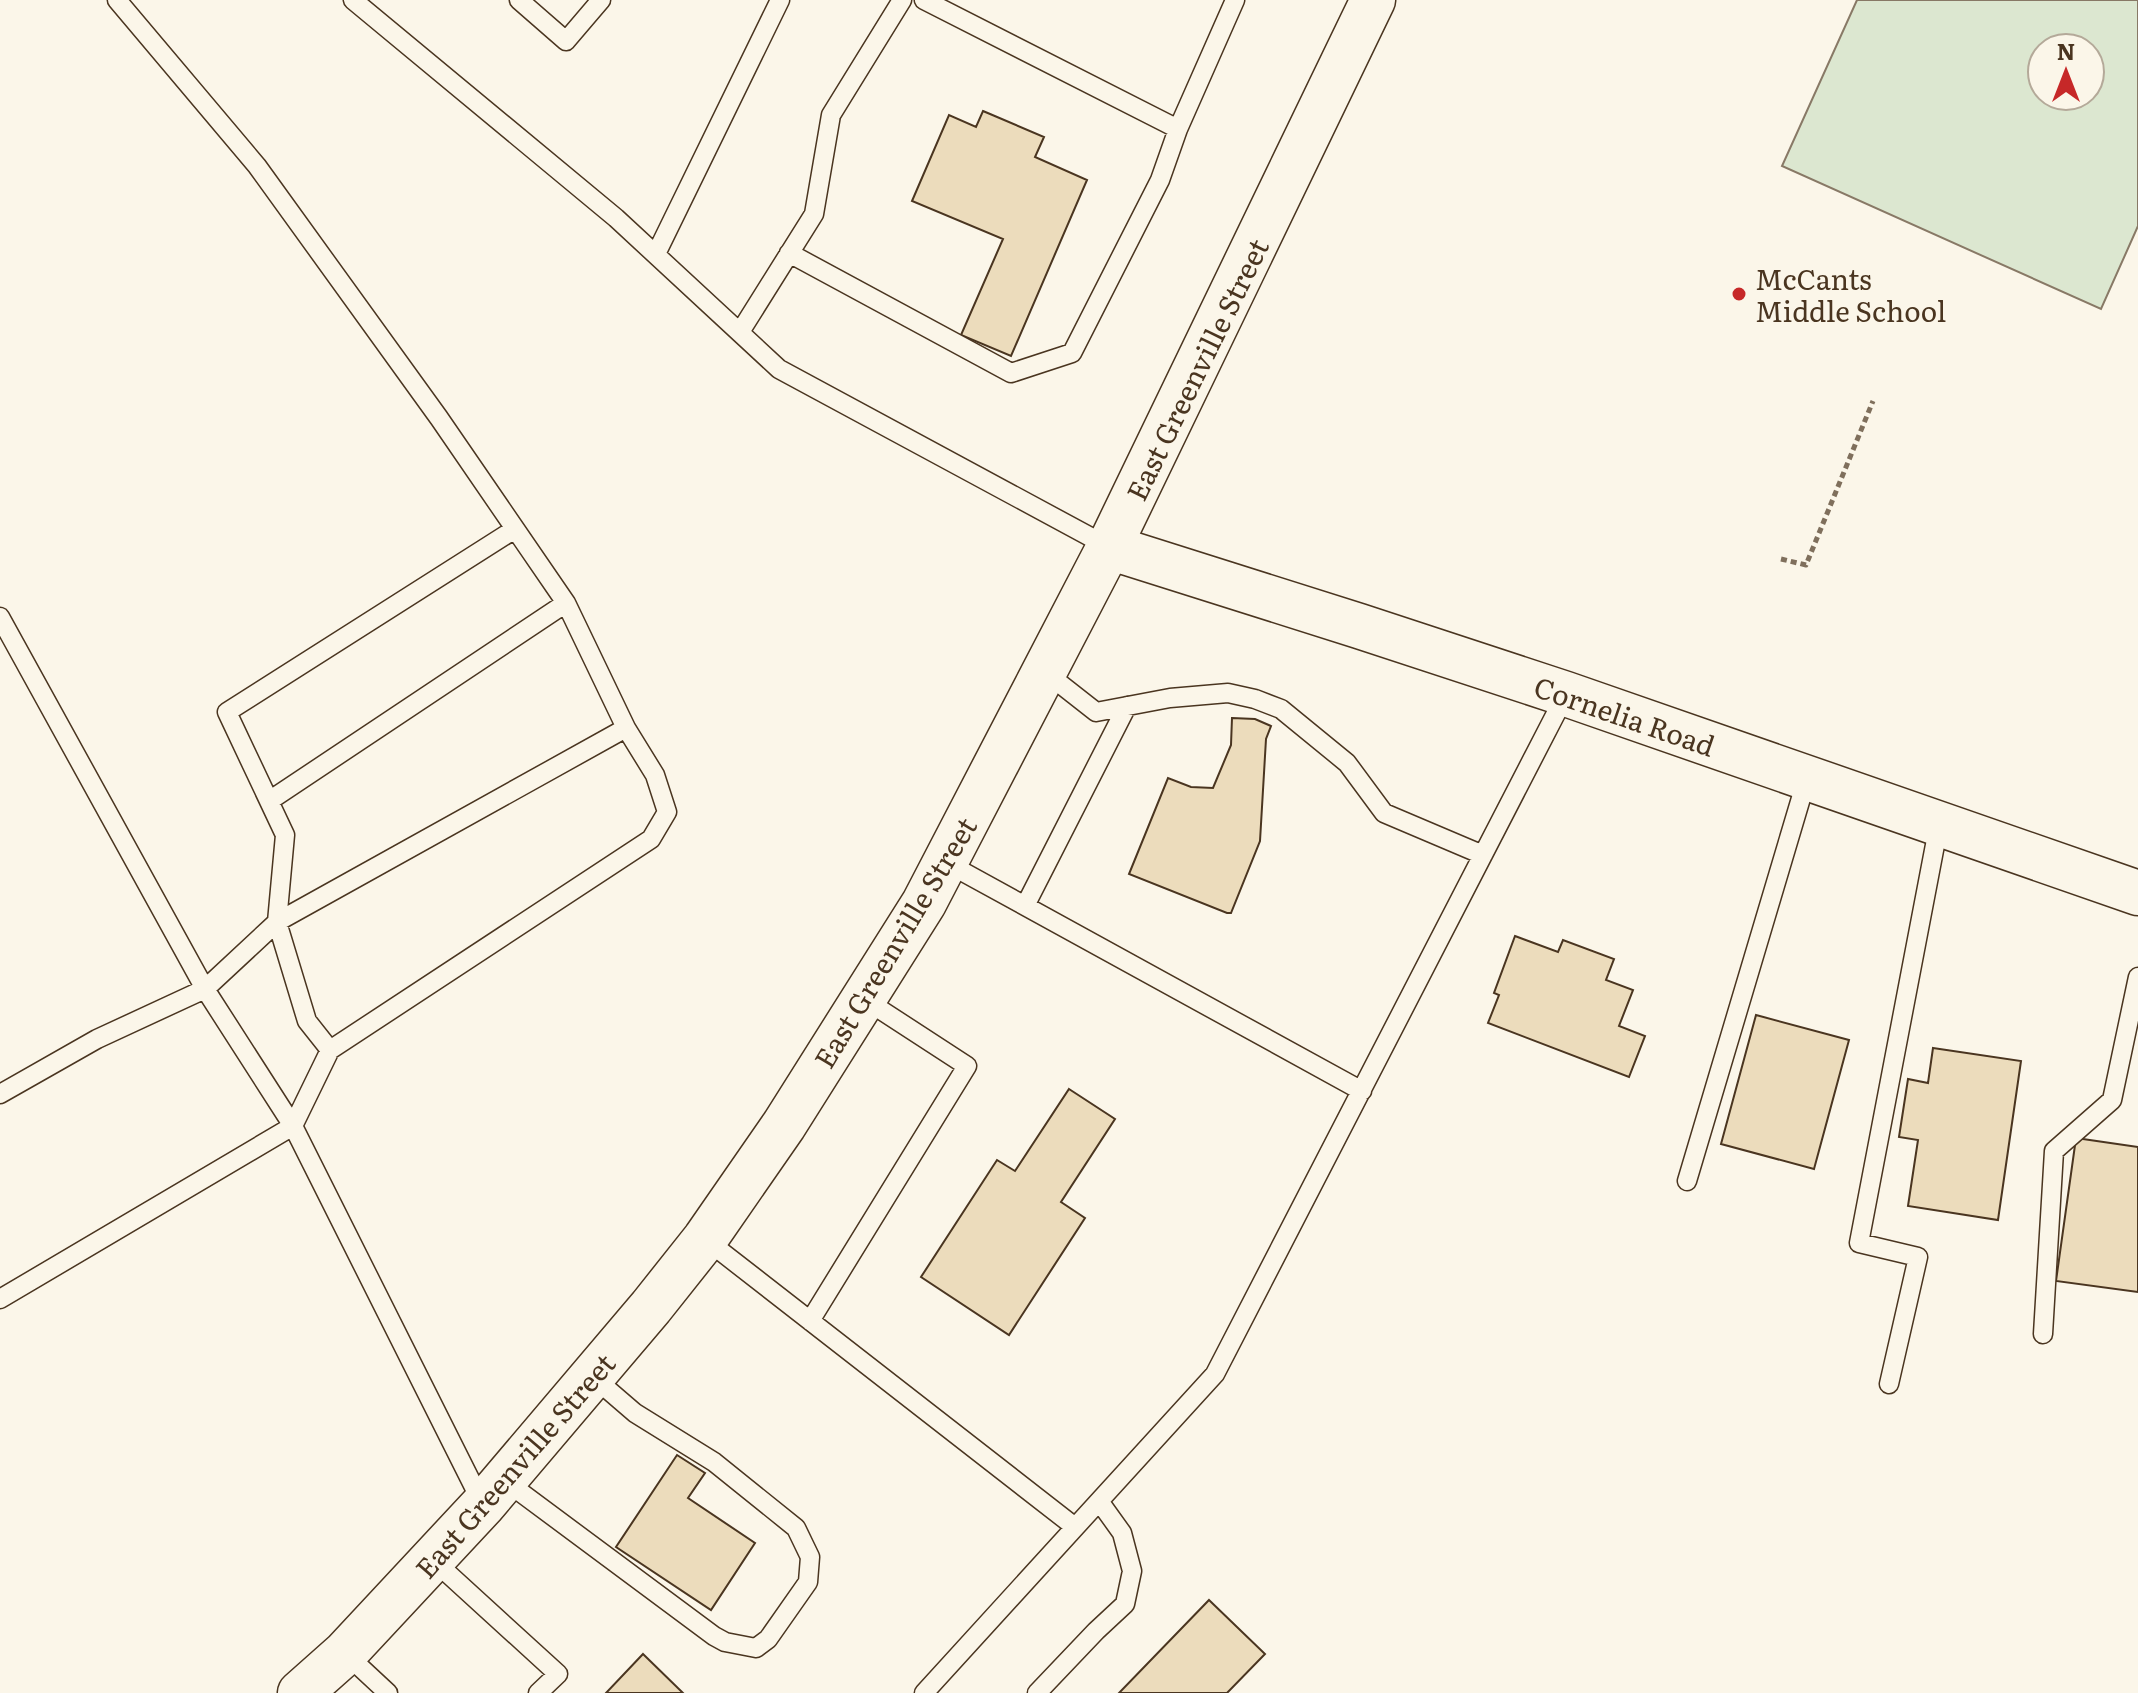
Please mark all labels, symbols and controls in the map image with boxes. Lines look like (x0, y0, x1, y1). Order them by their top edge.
north arrow (2026, 32, 2106, 112)
text: N (2057, 34, 2075, 67)
street label: East Greenville Street (1114, 230, 1278, 507)
place label: McCants Middle School (1755, 257, 1946, 331)
marker: McCants Middle School (1730, 285, 1748, 303)
street label: Cornelia Road (1529, 664, 1721, 766)
street label: East Greenville Street (802, 808, 986, 1076)
street label: East Greenville Street (404, 1342, 624, 1587)

